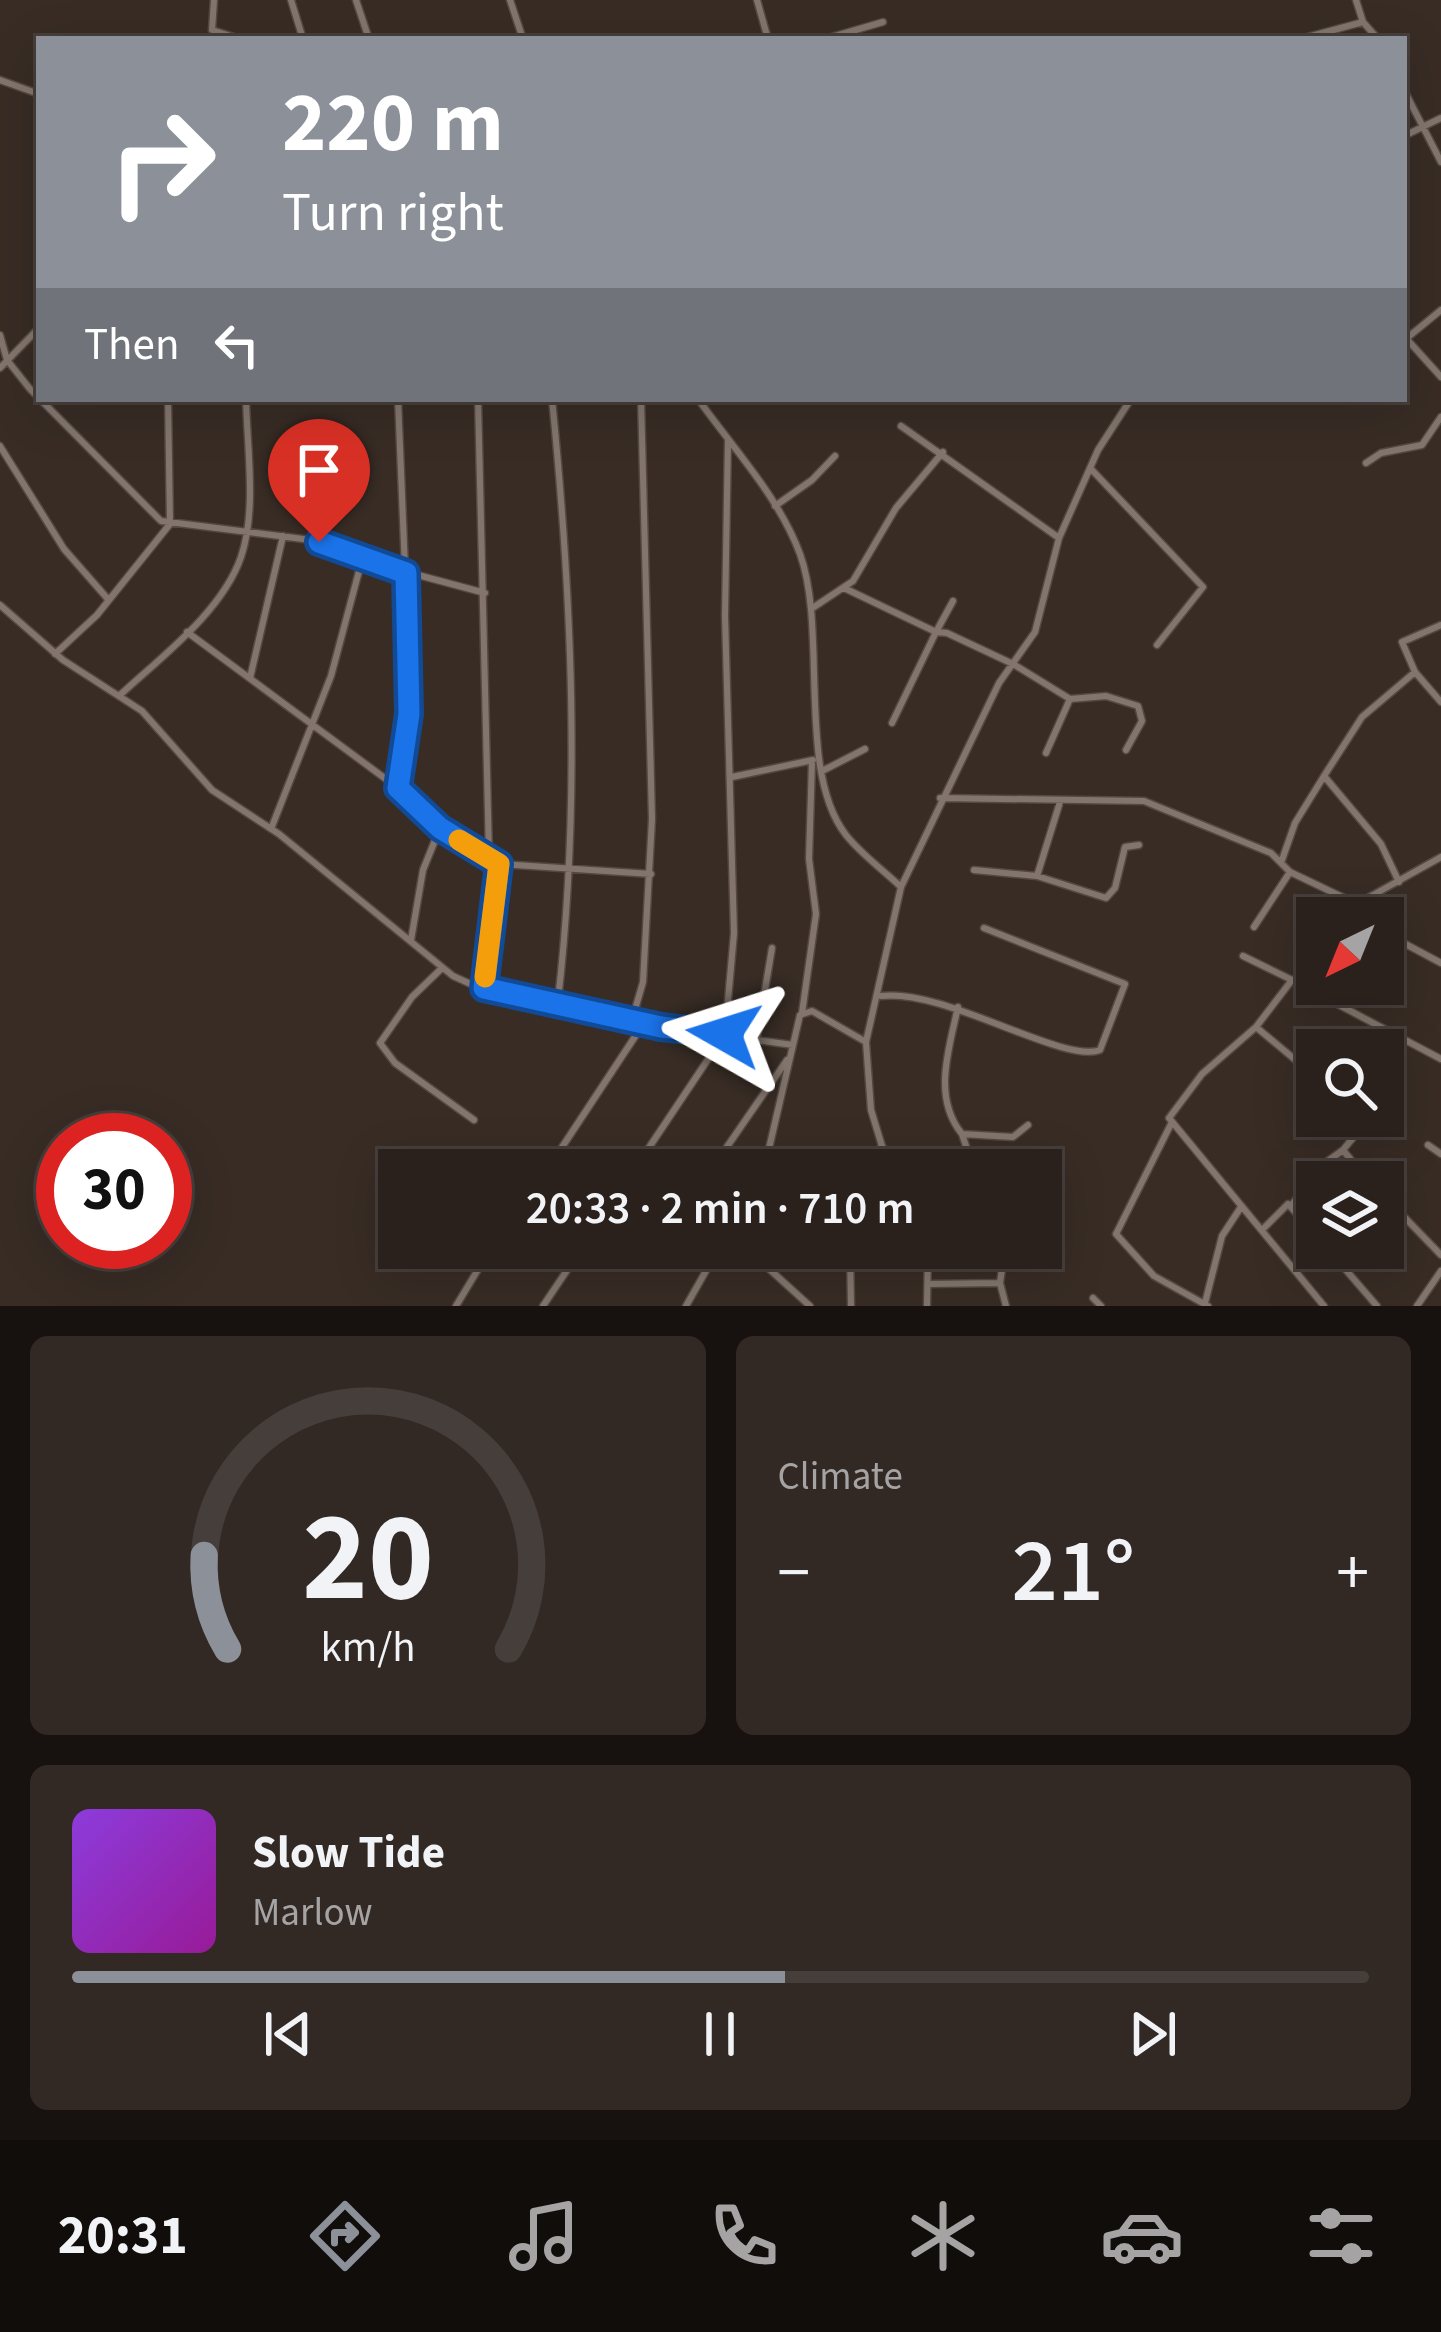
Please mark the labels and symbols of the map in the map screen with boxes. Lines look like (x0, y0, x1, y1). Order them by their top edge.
pin (268, 419, 370, 542)
north arrow (1296, 897, 1404, 1005)
position arrow (661, 971, 787, 1097)
speed limit sign: 30 (36, 1113, 192, 1269)

